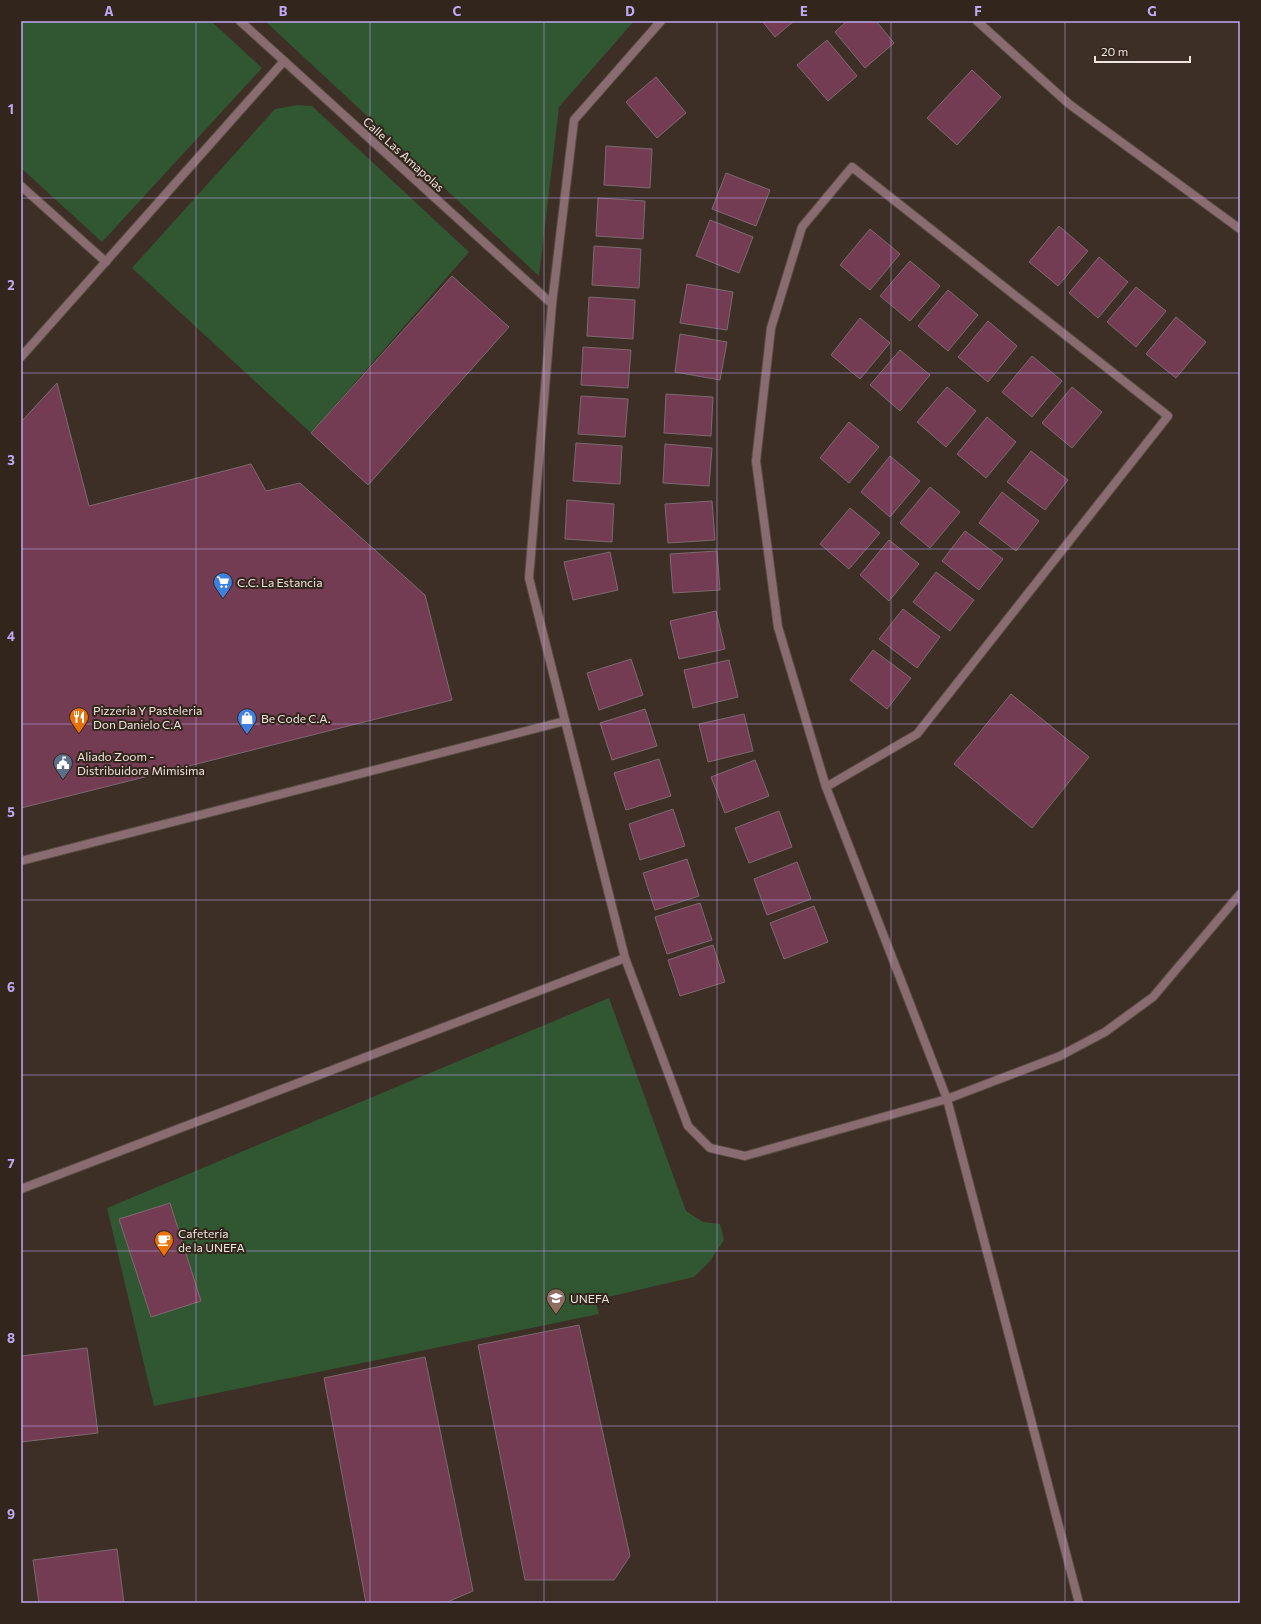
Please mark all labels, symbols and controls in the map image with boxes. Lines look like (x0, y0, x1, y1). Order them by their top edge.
text: A (104, 3, 114, 19)
text: B (279, 3, 288, 19)
text: C (453, 3, 462, 19)
text: D (625, 3, 635, 19)
text: E (800, 3, 808, 19)
text: F (974, 3, 982, 19)
text: G (1147, 3, 1157, 19)
scale bar (1095, 38, 1190, 64)
text: 20 m (1101, 44, 1128, 58)
text: 1 (8, 101, 14, 117)
street label: Calle Las Amapolas (361, 114, 447, 194)
text: 2 (7, 277, 15, 293)
text: 3 (7, 452, 15, 468)
supermarket icon: C.C. La Estancia (212, 571, 234, 599)
place label: C.C. La Estancia (237, 575, 322, 589)
text: 4 (7, 628, 15, 644)
place label: Pizzeria Y Pasteleria Don Danielo C.A (93, 703, 202, 731)
restaurant icon: Pizzeria Y Pasteleria Don Danielo C.A (68, 706, 90, 734)
shop icon: Be Code C.A. (236, 707, 258, 735)
place label: Be Code C.A. (261, 711, 331, 725)
place label: Aliado Zoom - Distribuidora Mimisima (77, 749, 205, 777)
public building icon: Aliado Zoom - Distribuidora Mimisima (52, 752, 74, 780)
text: 5 (7, 804, 15, 820)
text: 6 (7, 979, 15, 995)
text: 7 (7, 1155, 15, 1171)
place label: Cafetería de la UNEFA (178, 1226, 245, 1254)
cafe icon: Cafetería de la UNEFA (153, 1229, 175, 1257)
school or university icon: UNEFA (545, 1287, 567, 1315)
place label: UNEFA (570, 1291, 610, 1305)
text: 8 (7, 1330, 15, 1346)
text: 9 (7, 1506, 15, 1522)

